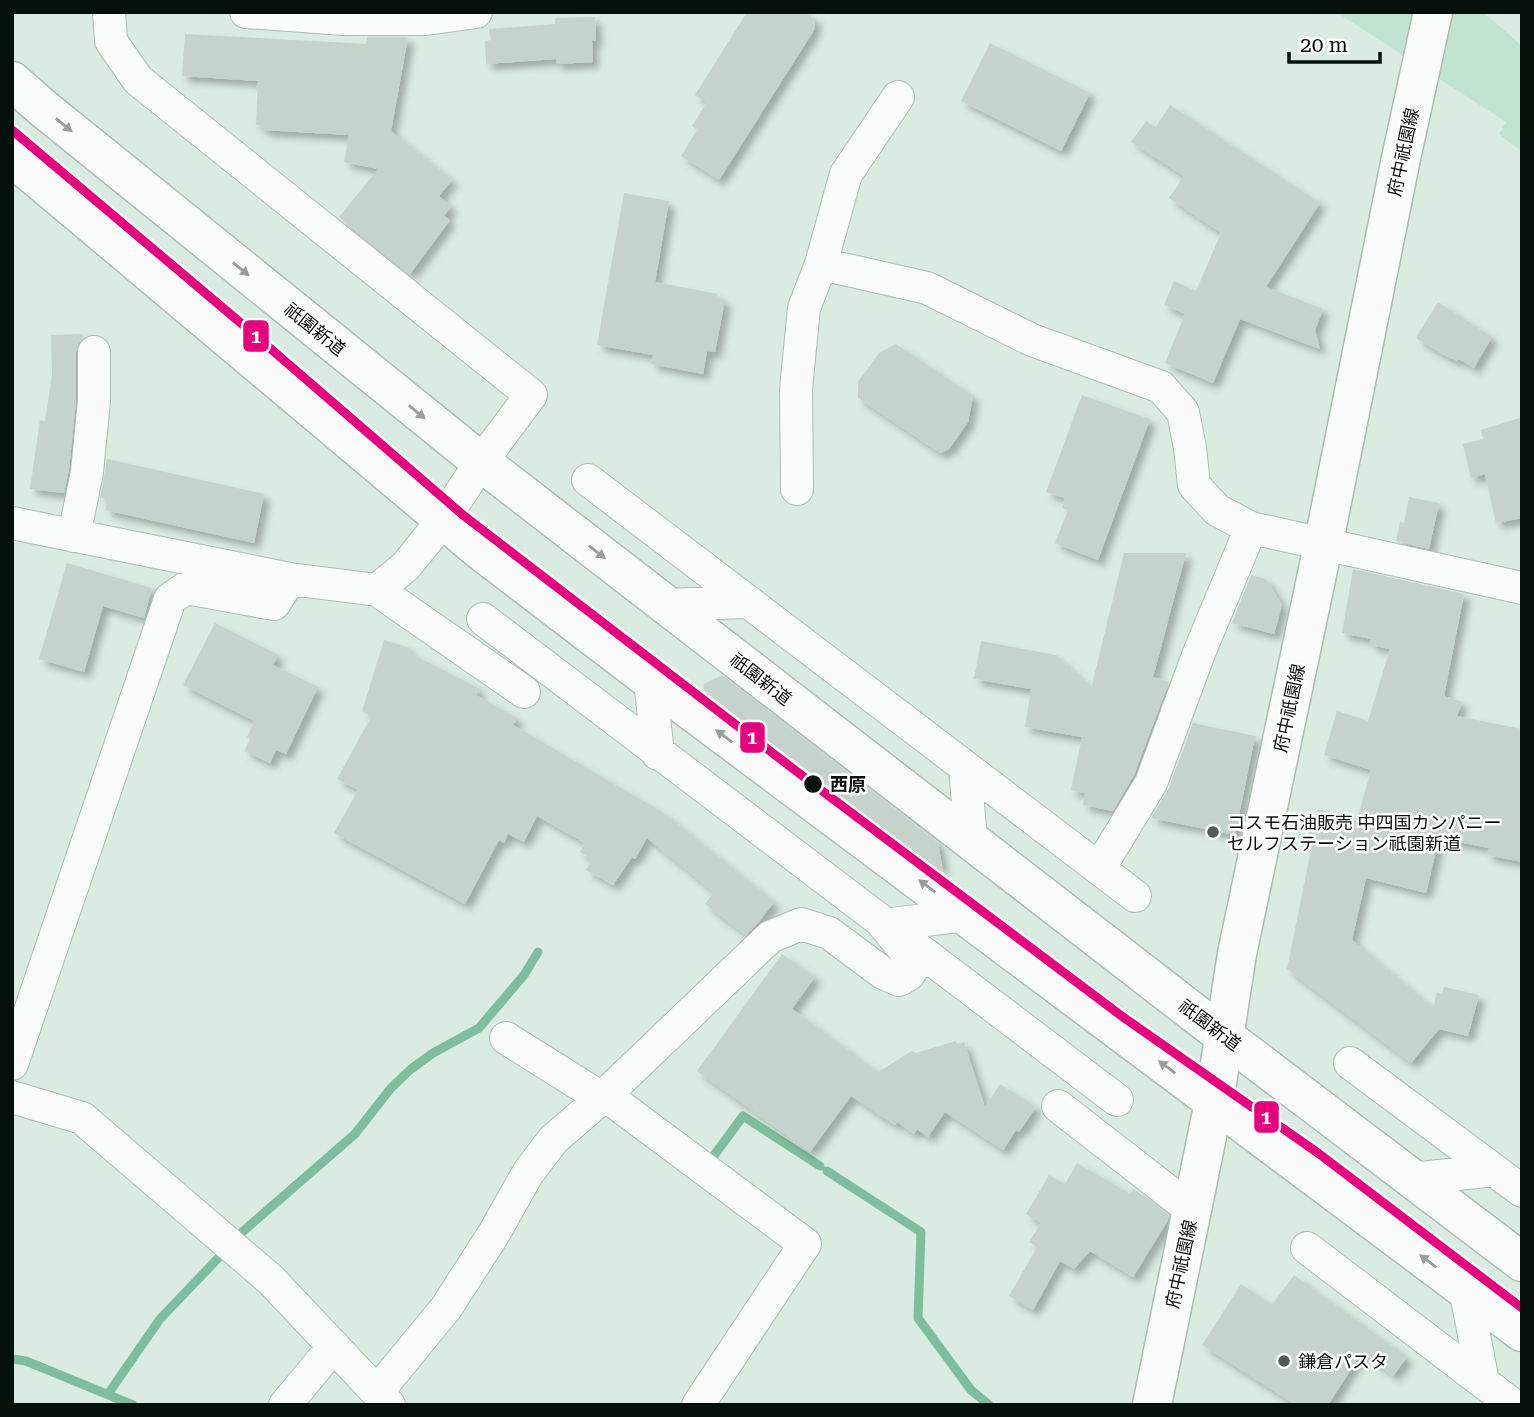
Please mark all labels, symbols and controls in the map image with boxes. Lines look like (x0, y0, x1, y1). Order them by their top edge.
scale bar (1289, 21, 1380, 65)
text: 20 m (1300, 33, 1348, 57)
street label: 府中祇園線 (1383, 106, 1423, 198)
one-way arrow (54, 118, 72, 133)
one-way arrow (231, 261, 249, 276)
street label: 祇園新道 (280, 298, 350, 360)
line badge: 1 (242, 319, 270, 353)
text: 1 (251, 325, 262, 348)
one-way arrow (408, 404, 426, 419)
one-way arrow (587, 544, 605, 559)
street label: 祇園新道 (726, 649, 796, 709)
street label: 府中祇園線 (1269, 662, 1309, 754)
line badge: 1 (739, 721, 766, 754)
text: 1 (747, 726, 758, 749)
one-way arrow (716, 728, 734, 743)
marker: 西原 (802, 773, 824, 795)
place label: 西原 (830, 774, 866, 795)
place label: コスモ石油販売 中四国カンパニー セルフステーション祇園新道 (1227, 812, 1502, 854)
marker: コスモ石油販売 中四国カンパニー セルフステーション祇園新道 (1205, 824, 1221, 840)
one-way arrow (918, 879, 936, 893)
street label: 祇園新道 (1175, 995, 1245, 1055)
one-way arrow (1159, 1059, 1177, 1074)
line badge: 1 (1253, 1100, 1280, 1134)
text: 1 (1261, 1106, 1272, 1129)
street label: 府中祇園線 (1161, 1218, 1201, 1310)
one-way arrow (1419, 1254, 1438, 1268)
place label: 鎌倉パスタ (1298, 1351, 1388, 1372)
marker: 鎌倉パスタ (1276, 1353, 1292, 1369)

